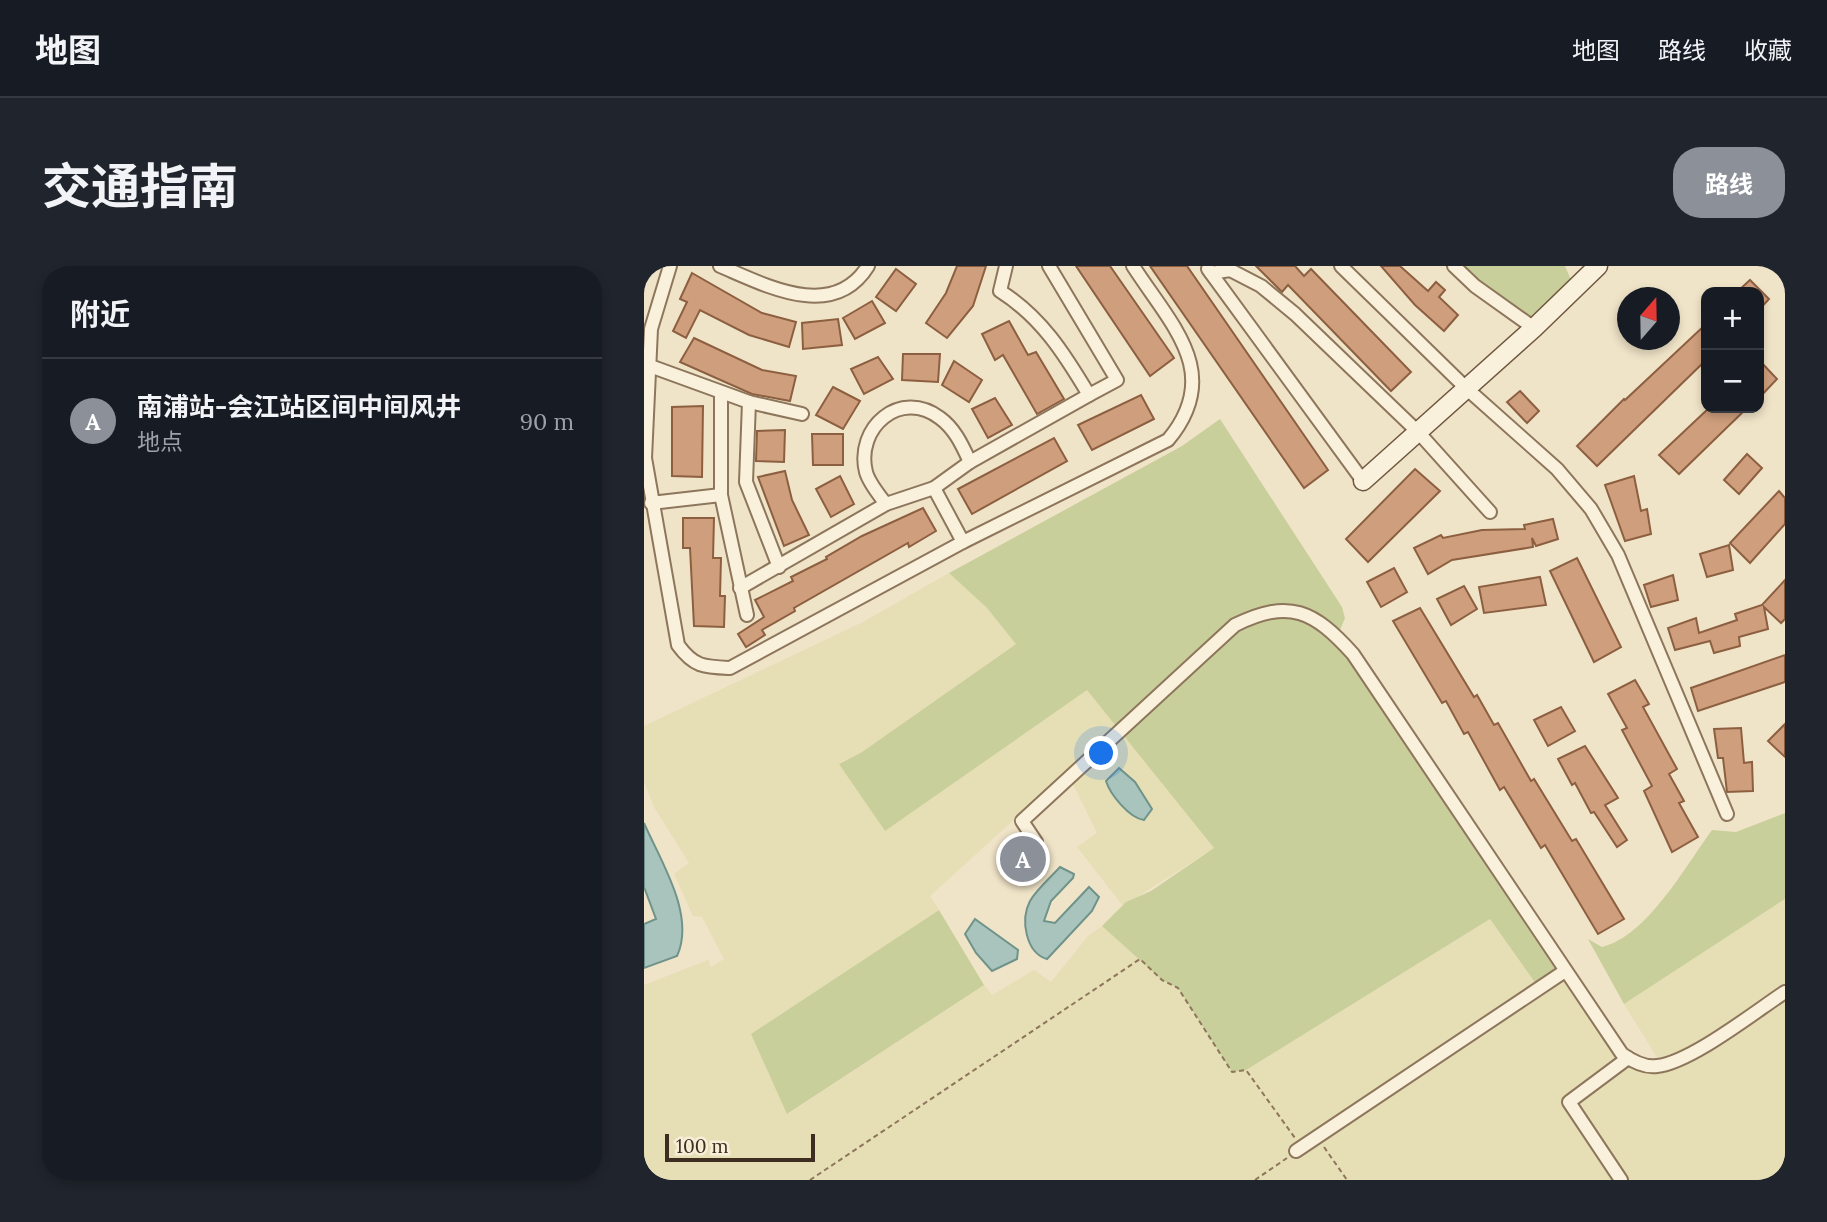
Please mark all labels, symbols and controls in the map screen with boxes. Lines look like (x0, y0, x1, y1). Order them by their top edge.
text: 地图 (35, 29, 101, 71)
text: 地图 (1572, 35, 1620, 66)
text: 路线 (1658, 35, 1706, 66)
text: 收藏 (1744, 35, 1792, 66)
button: 路线 (1673, 147, 1785, 218)
text: 交通指南 (42, 155, 238, 217)
north arrow (1617, 287, 1680, 350)
map controls (1701, 287, 1764, 413)
button: + (1701, 287, 1764, 350)
text: 附近 (70, 295, 130, 333)
button: − (1701, 350, 1764, 413)
text: 南浦站-会江站区间中间风井 (137, 390, 461, 423)
text: A (85, 407, 101, 436)
text: 90 m (520, 407, 574, 436)
text: 地点 (137, 427, 183, 456)
your location (1084, 736, 1118, 770)
pin: A (1000, 833, 1046, 885)
scale bar (665, 1131, 816, 1163)
text: 100 m (676, 1134, 729, 1158)

